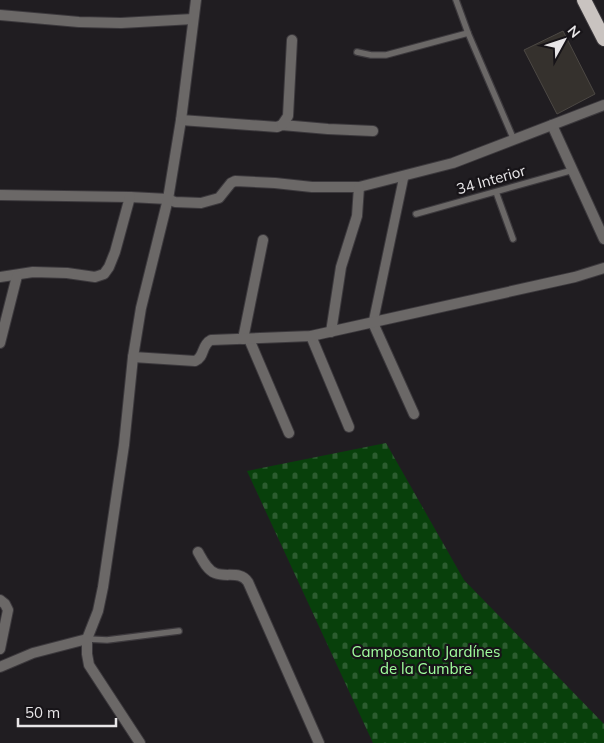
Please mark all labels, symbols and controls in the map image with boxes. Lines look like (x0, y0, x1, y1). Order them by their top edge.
north arrow (539, 15, 589, 65)
text: N (564, 22, 584, 41)
street label: 34 Interior (454, 160, 528, 198)
park label: Camposanto Jardínes de la Cumbre (352, 642, 500, 678)
scale bar (18, 696, 115, 728)
text: 50 m (25, 703, 60, 722)

